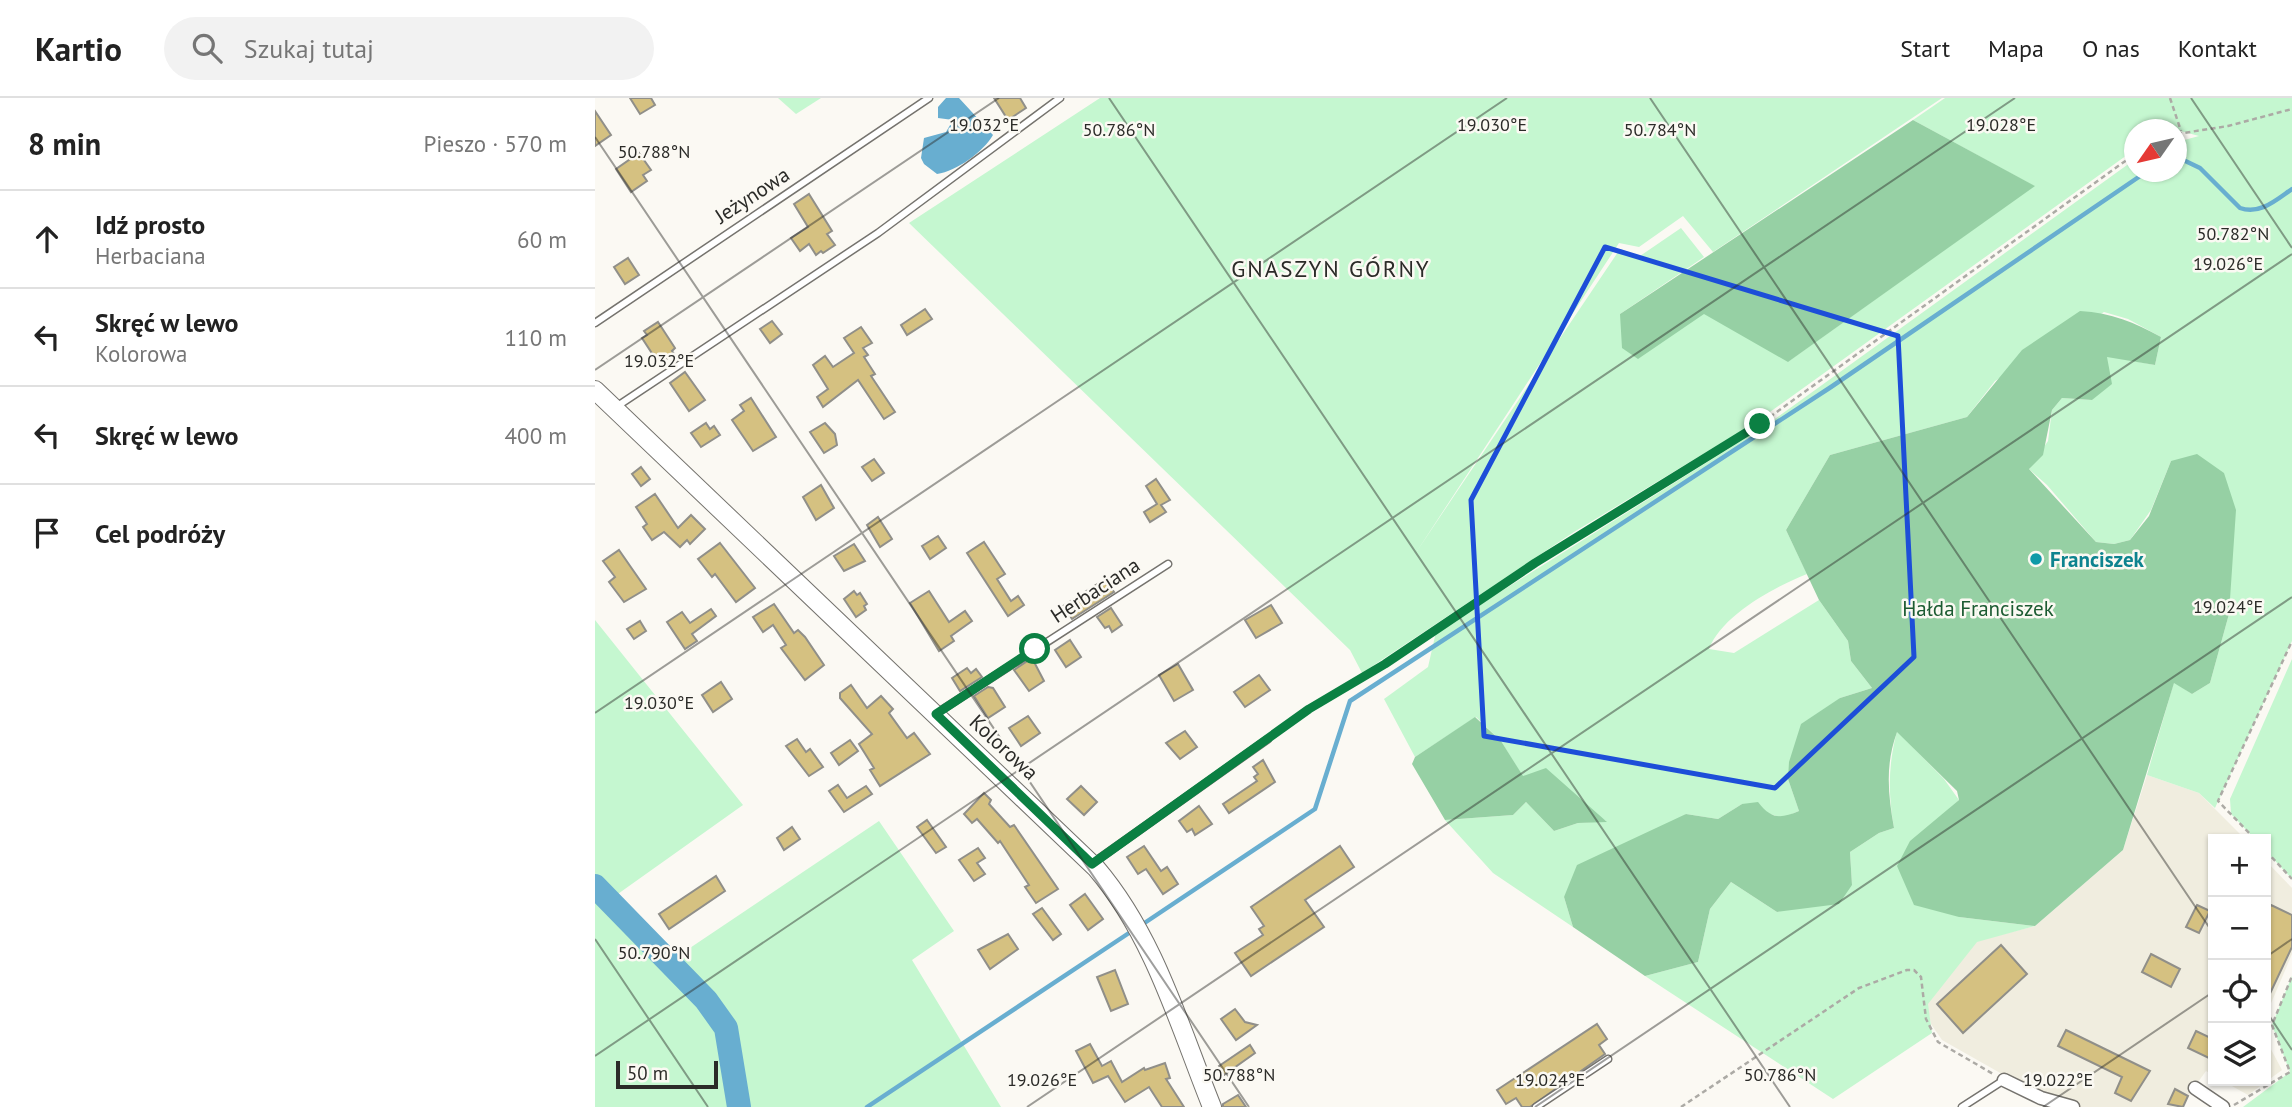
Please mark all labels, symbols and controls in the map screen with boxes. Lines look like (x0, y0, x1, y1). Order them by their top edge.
search box (164, 17, 654, 80)
text: Kartio (35, 27, 122, 70)
icon: search (188, 29, 226, 67)
text: Szukaj tutaj (244, 32, 374, 65)
text: Start (1900, 33, 1950, 64)
text: Mapa (1988, 33, 2044, 64)
text: O nas (2082, 33, 2140, 64)
text: Kontakt (2178, 33, 2257, 64)
text: 19.032°E (949, 113, 1019, 136)
text: 19.030°E (1457, 113, 1527, 136)
text: 19.028°E (1966, 113, 2036, 136)
text: 50.786°N (1083, 118, 1155, 141)
text: 50.784°N (1624, 118, 1696, 141)
north arrow (2124, 119, 2187, 182)
text: 8 min (28, 124, 101, 163)
text: Pieszo · 570 m (424, 129, 567, 158)
text: 50.788°N (618, 140, 690, 163)
street label: Jeżynowa (709, 161, 795, 230)
text: Idź prosto (95, 208, 205, 241)
icon: ahead (28, 220, 66, 258)
text: 50.782°N (2197, 222, 2269, 245)
text: 60 m (517, 225, 567, 254)
text: Herbaciana (95, 241, 206, 270)
text: 19.026°E (2193, 252, 2263, 275)
district label: GNASZYN GÓRNY (1231, 254, 1431, 283)
text: Skręć w lewo (95, 306, 239, 339)
icon: left (28, 318, 66, 356)
text: 110 m (505, 323, 567, 352)
text: Kolorowa (95, 339, 188, 368)
text: 19.032°E (624, 349, 694, 372)
route end (1744, 408, 1775, 439)
icon: left (28, 416, 66, 454)
text: Skręć w lewo (95, 419, 239, 452)
text: 400 m (505, 421, 567, 450)
icon: arrive (28, 514, 66, 552)
text: Cel podróży (95, 517, 225, 550)
place label: Franciszek (2050, 546, 2145, 573)
street label: Herbaciana (1045, 551, 1145, 629)
marker: Franciszek (2028, 551, 2044, 567)
park label: Hałda Franciszek (1902, 595, 2054, 622)
text: 19.024°E (2193, 595, 2263, 618)
route start (1019, 633, 1050, 664)
text: 19.030°E (624, 691, 694, 714)
street label: Kolorowa (964, 708, 1044, 786)
map controls (2208, 834, 2271, 1086)
button: + (2208, 834, 2271, 897)
button: − (2208, 897, 2271, 960)
text: 50.790°N (618, 941, 690, 964)
button: locate (2208, 960, 2271, 1023)
button: layers (2208, 1023, 2271, 1086)
scale bar (616, 1058, 717, 1090)
text: 50 m (627, 1061, 668, 1085)
text: 50.788°N (1203, 1063, 1275, 1086)
text: 50.786°N (1744, 1063, 1816, 1086)
text: 19.026°E (1007, 1068, 1077, 1091)
text: 19.024°E (1515, 1068, 1585, 1091)
text: 19.022°E (2023, 1068, 2093, 1091)

